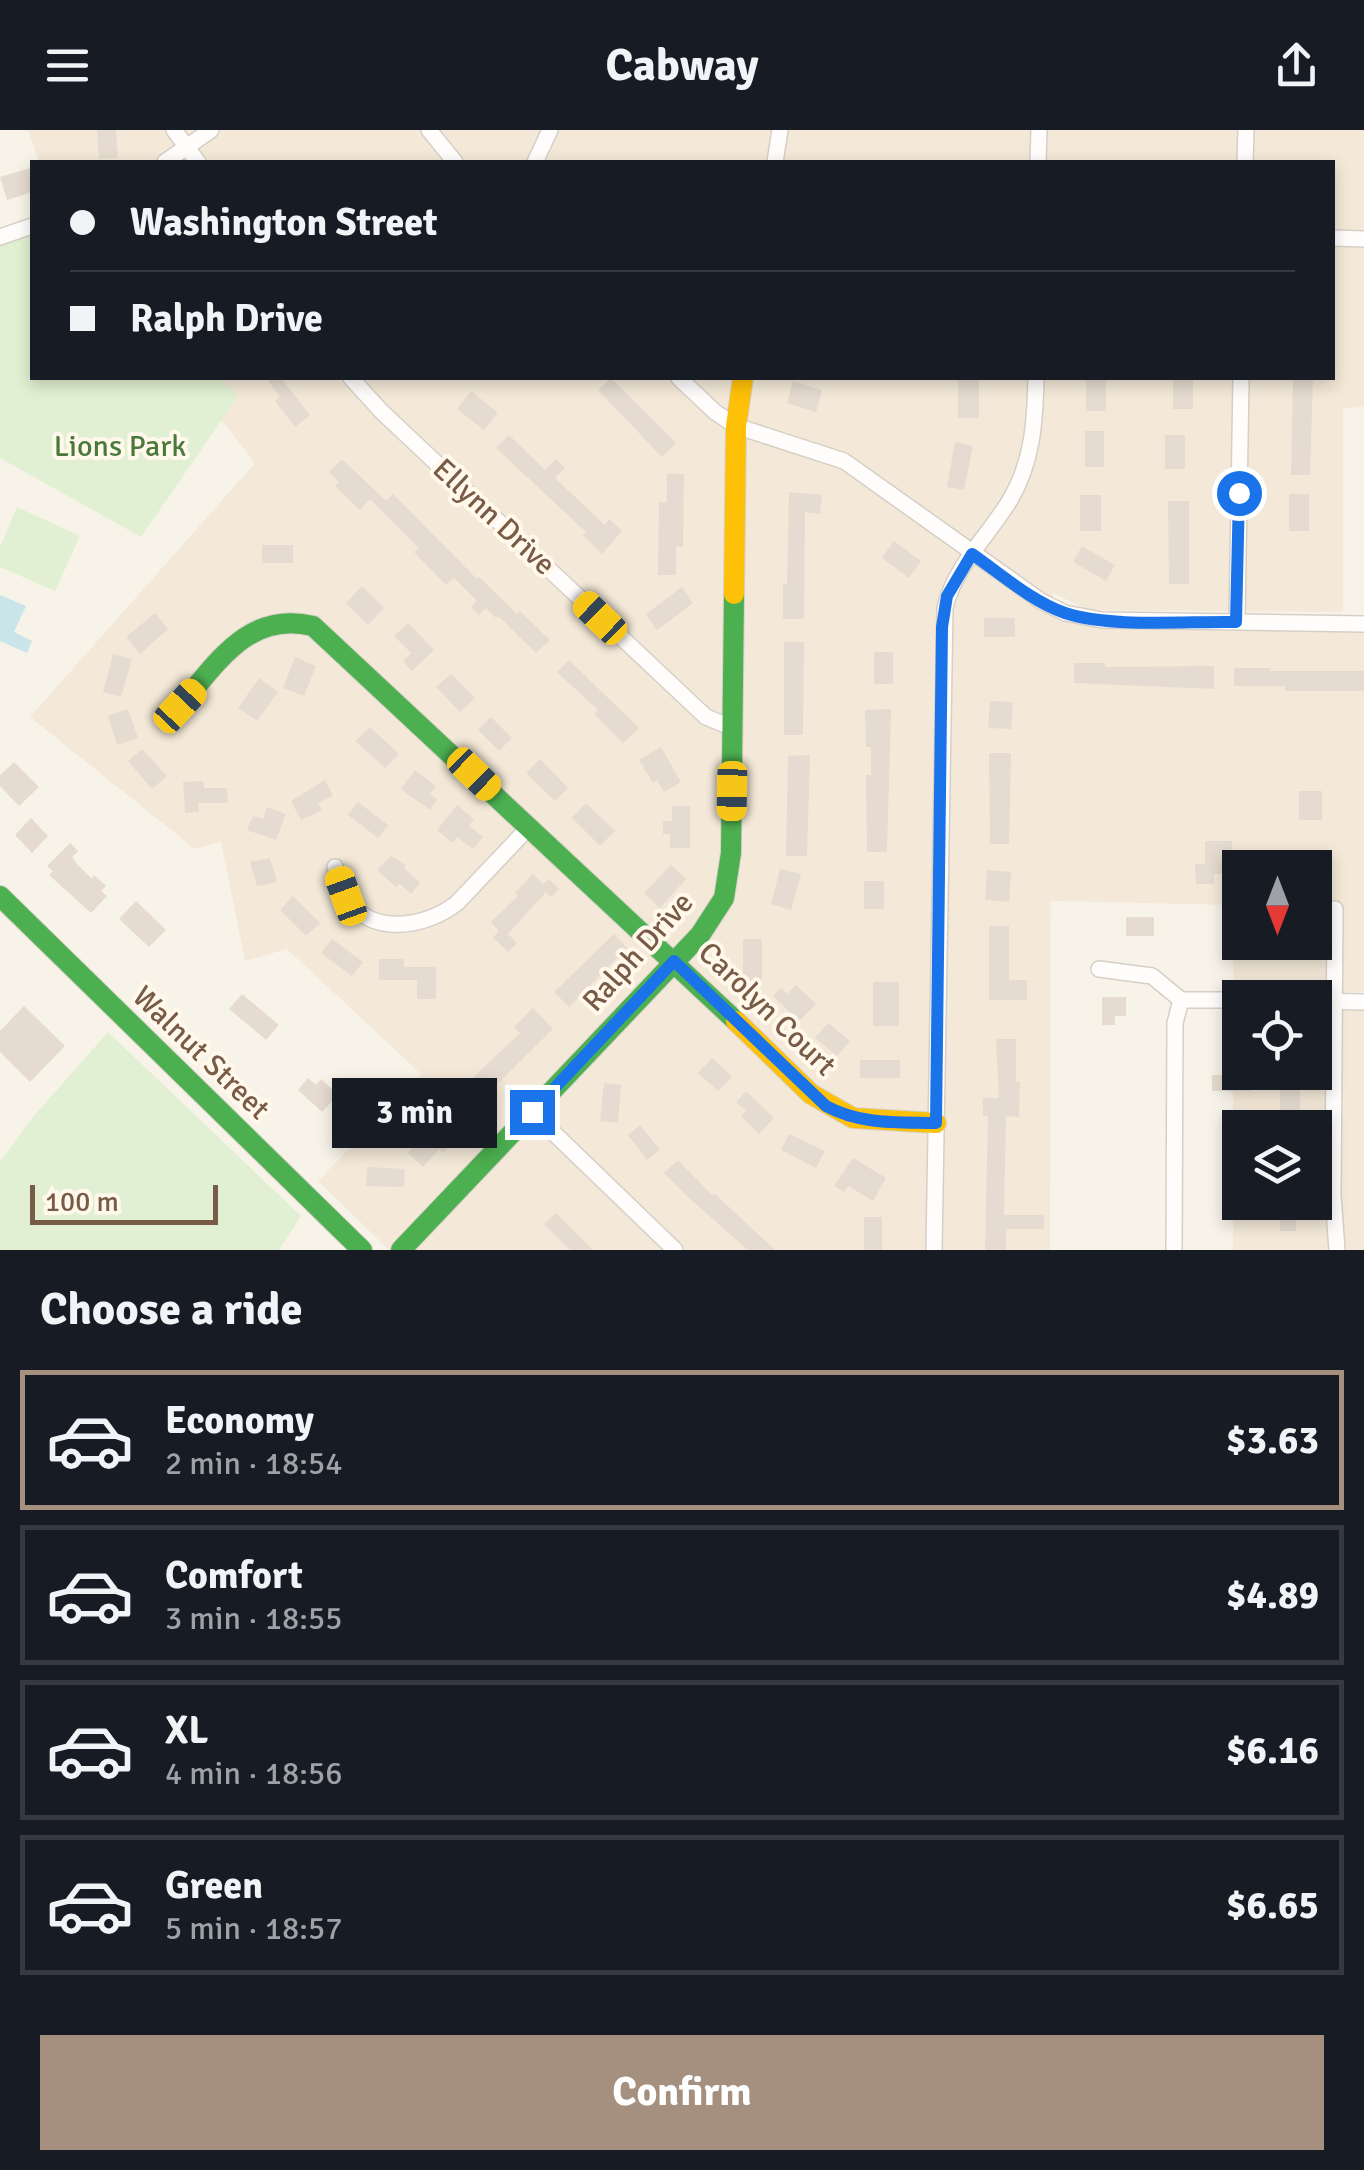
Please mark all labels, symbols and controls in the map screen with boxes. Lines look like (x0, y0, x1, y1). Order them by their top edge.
icon: menu (40, 38, 95, 93)
text: Cabway (605, 38, 759, 93)
icon: share (1269, 38, 1324, 93)
text: Washington Street (130, 199, 437, 246)
text: Ralph Drive (130, 295, 323, 342)
park label: Lions Park (54, 428, 186, 465)
street label: Ellynn Drive (425, 451, 563, 583)
route start (1217, 471, 1262, 516)
car (568, 586, 632, 650)
car (149, 674, 211, 738)
car (442, 742, 506, 806)
car (716, 761, 748, 821)
north arrow (1222, 850, 1332, 960)
map controls (1222, 850, 1332, 1220)
car (322, 863, 370, 929)
street label: Ralph Drive (575, 885, 701, 1019)
street label: Carolyn Court (691, 934, 843, 1084)
street label: Walnut Street (125, 978, 277, 1128)
button: locate (1222, 980, 1332, 1090)
callout: 3 min (332, 1077, 497, 1147)
route end (510, 1090, 555, 1135)
text: 3 min (376, 1093, 453, 1132)
button: layers (1222, 1110, 1332, 1220)
scale bar (30, 1180, 218, 1224)
text: 100 m (45, 1185, 119, 1219)
text: Choose a ride (40, 1282, 303, 1337)
icon: car (45, 1395, 135, 1485)
text: Economy (165, 1397, 314, 1444)
text: $3.63 (1226, 1417, 1319, 1464)
text: 2 min · 18:54 (165, 1444, 343, 1483)
icon: car (45, 1550, 135, 1640)
text: Comfort (165, 1552, 303, 1599)
text: $4.89 (1226, 1572, 1319, 1619)
text: 3 min · 18:55 (165, 1599, 343, 1638)
icon: car (45, 1705, 135, 1795)
text: XL (165, 1707, 208, 1754)
text: $6.16 (1226, 1727, 1319, 1774)
text: 4 min · 18:56 (165, 1754, 343, 1793)
icon: car (45, 1860, 135, 1950)
text: Green (165, 1862, 263, 1909)
text: $6.65 (1226, 1882, 1319, 1929)
text: 5 min · 18:57 (165, 1909, 343, 1948)
button: Confirm (40, 2035, 1324, 2150)

